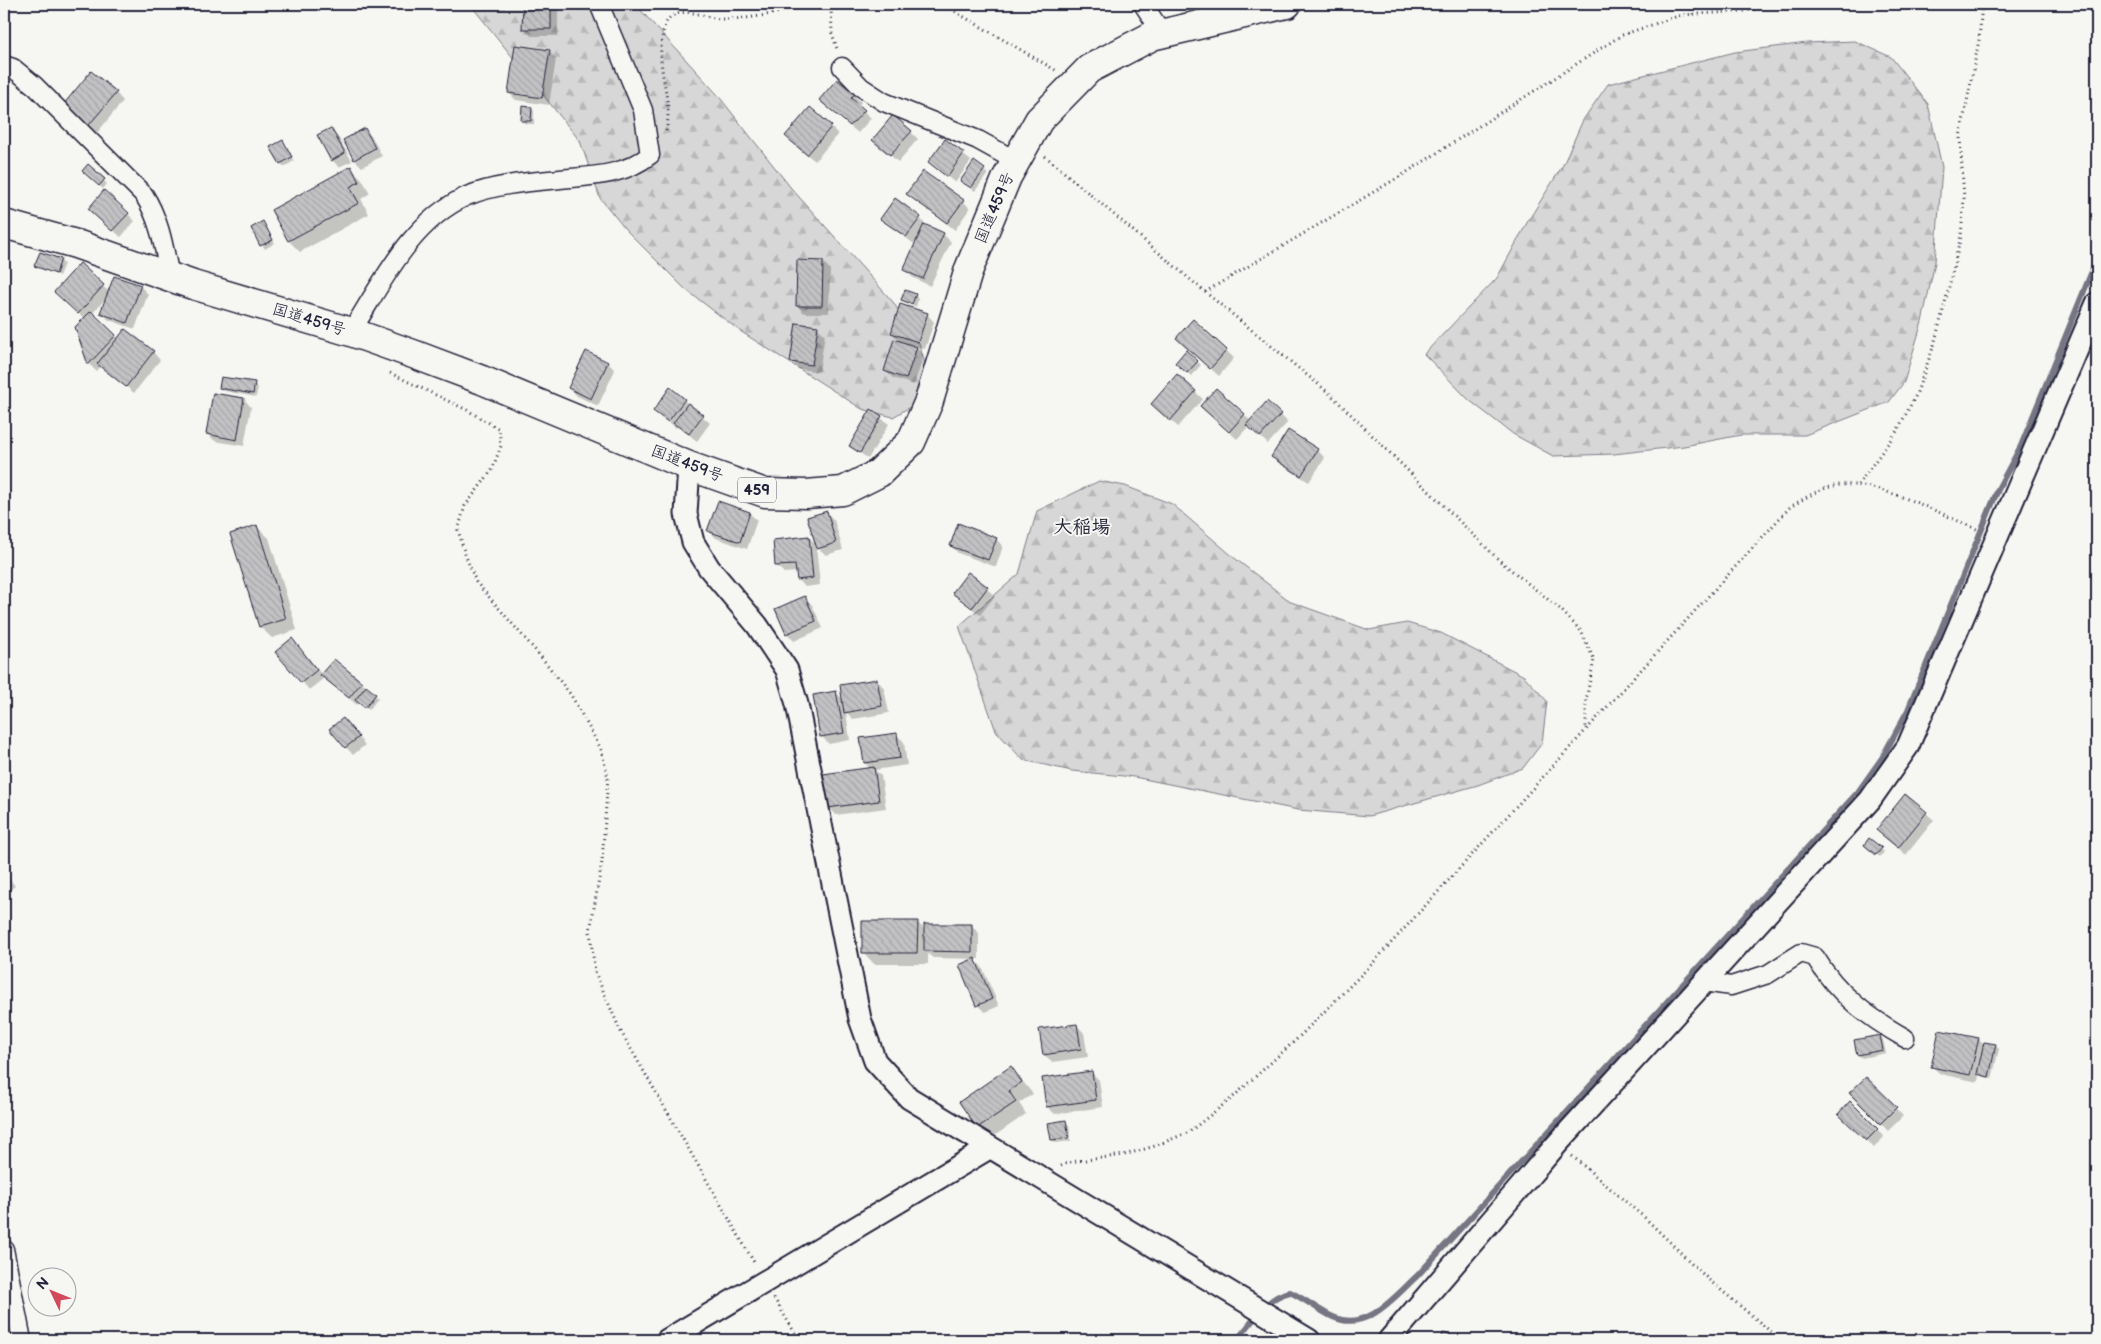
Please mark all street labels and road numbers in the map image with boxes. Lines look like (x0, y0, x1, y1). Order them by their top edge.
street label: 国道459号 (971, 169, 1019, 247)
street label: 国道459号 (270, 300, 348, 340)
street label: 国道459号 (648, 441, 726, 487)
road number: 459 (738, 478, 776, 502)

